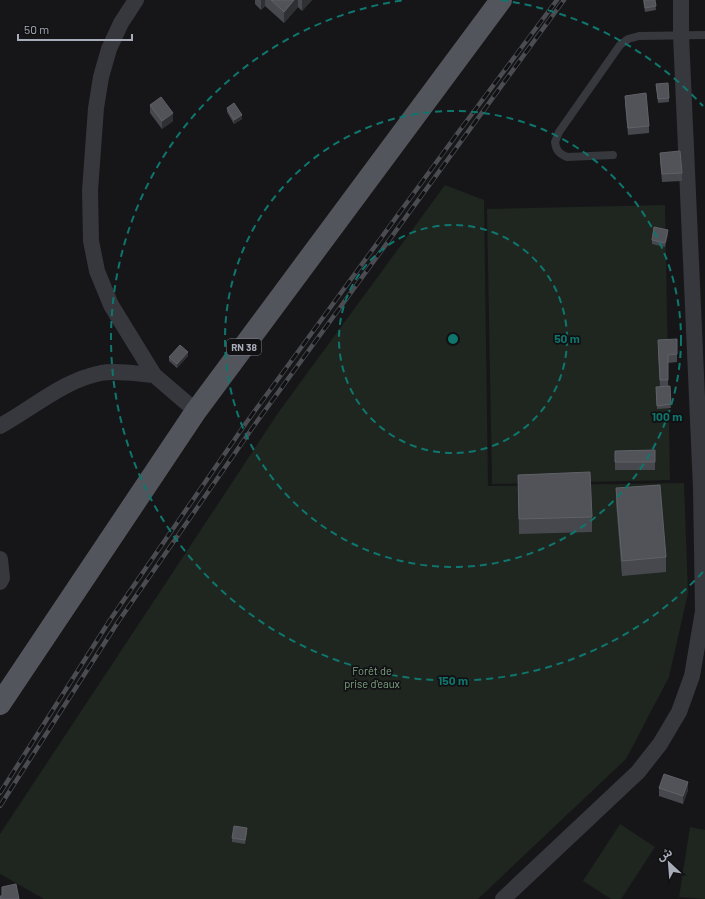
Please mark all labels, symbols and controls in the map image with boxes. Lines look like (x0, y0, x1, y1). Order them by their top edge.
scale bar (18, 16, 132, 42)
text: 50 m (24, 22, 49, 36)
text: 50 m (554, 331, 580, 345)
centre of rings (446, 332, 460, 346)
road number: RN 38 (227, 339, 261, 355)
text: 100 m (652, 409, 682, 423)
park label: Forêt de prise d'eaux (344, 664, 400, 690)
text: 150 m (438, 673, 468, 687)
north arrow (649, 843, 689, 883)
text: ش (655, 844, 674, 864)

